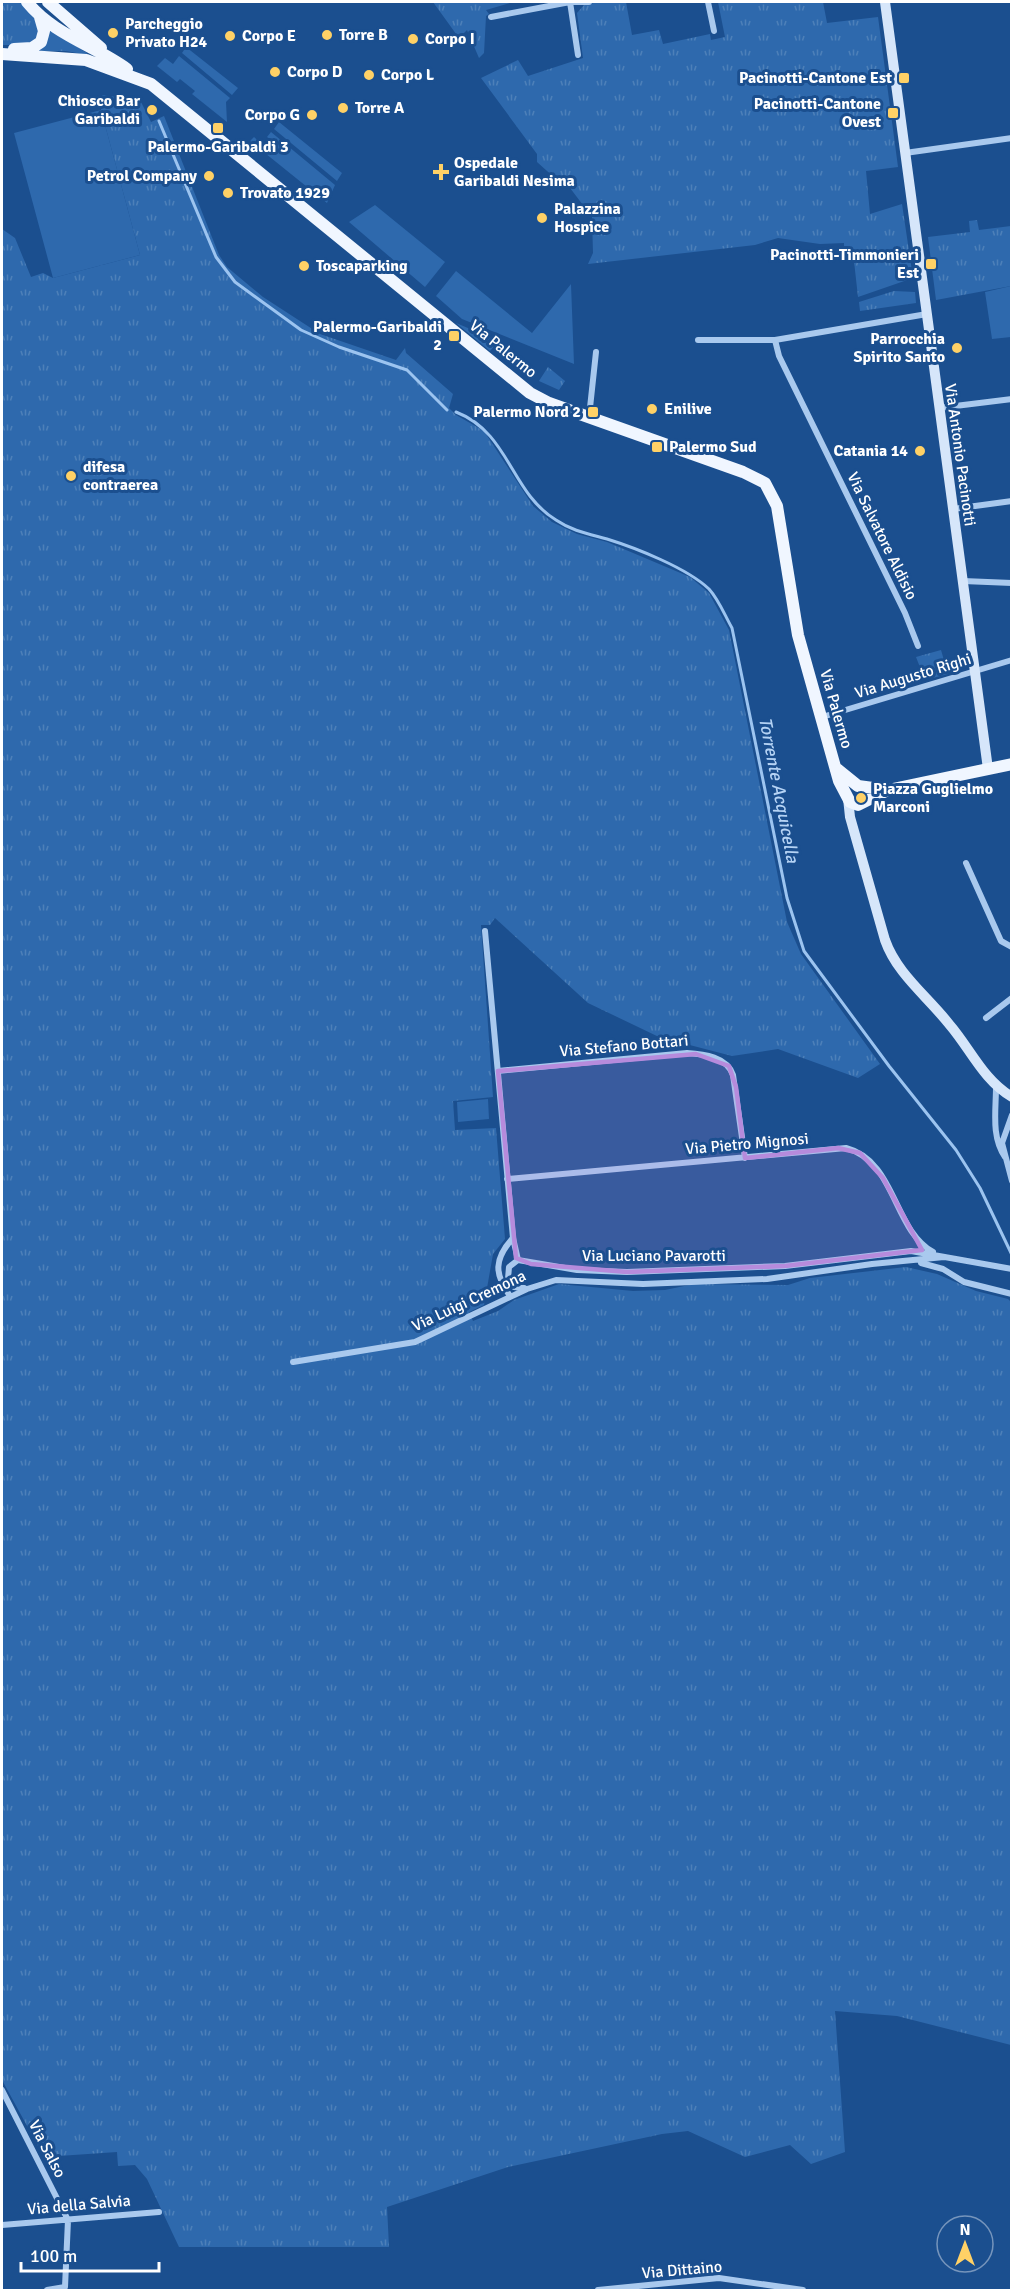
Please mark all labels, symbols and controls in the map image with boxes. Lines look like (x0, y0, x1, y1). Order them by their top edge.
place label: Parcheggio Privato H24 (125, 14, 208, 52)
place label: Torre B (339, 25, 388, 45)
marker: Parcheggio Privato H24 (106, 26, 120, 40)
place label: Corpo E (242, 26, 296, 46)
marker: Torre B (320, 28, 334, 42)
marker: Corpo E (223, 29, 237, 43)
place label: Corpo I (425, 29, 475, 49)
marker: Corpo I (406, 32, 420, 46)
place label: Corpo D (287, 62, 343, 82)
marker: Corpo D (268, 65, 282, 79)
place label: Corpo L (381, 65, 435, 85)
marker: Corpo L (362, 68, 376, 82)
place label: Pacinotti-Cantone Est (739, 68, 892, 88)
marker: Pacinotti-Cantone Est (897, 71, 911, 85)
place label: Chiosco Bar Garibaldi (58, 91, 141, 129)
place label: Pacinotti-Cantone Ovest (754, 94, 881, 132)
place label: Torre A (355, 98, 405, 118)
marker: Torre A (336, 101, 350, 115)
marker: Chiosco Bar Garibaldi (145, 103, 159, 117)
place label: Corpo G (245, 105, 300, 125)
marker: Pacinotti-Cantone Ovest (886, 106, 900, 120)
marker: Corpo G (305, 108, 319, 122)
marker: Palermo-Garibaldi 3 (211, 121, 225, 135)
place label: Palermo-Garibaldi 3 (147, 137, 289, 157)
place label: Ospedale Garibaldi Nesima (454, 153, 575, 191)
marker: Ospedale Garibaldi Nesima (432, 163, 450, 181)
place label: Petrol Company (87, 166, 197, 186)
marker: Petrol Company (202, 169, 216, 183)
place label: Trovato 1929 (240, 183, 330, 203)
marker: Trovato 1929 (221, 186, 235, 200)
place label: Palazzina Hospice (554, 199, 621, 237)
marker: Palazzina Hospice (535, 211, 549, 225)
place label: Pacinotti-Timmonieri Est (770, 245, 919, 283)
place label: Toscaparking (316, 256, 408, 276)
marker: Pacinotti-Timmonieri Est (924, 257, 938, 271)
marker: Toscaparking (297, 259, 311, 273)
street label: Via Palermo (465, 316, 541, 382)
place label: Palermo-Garibaldi 2 (313, 317, 442, 355)
marker: Palermo-Garibaldi 2 (447, 329, 461, 343)
place label: Parrocchia Spirito Santo (854, 329, 945, 367)
marker: Parrocchia Spirito Santo (950, 341, 964, 355)
street label: Via Antonio Pacinotti (940, 382, 980, 528)
place label: Enilive (664, 399, 712, 419)
place label: Palermo Nord 2 (473, 402, 581, 422)
marker: Enilive (645, 402, 659, 416)
marker: Palermo Nord 2 (586, 405, 600, 419)
place label: Palermo Sud (669, 437, 757, 457)
marker: Palermo Sud (650, 440, 664, 454)
place label: Catania 14 (833, 441, 908, 461)
marker: Catania 14 (913, 444, 927, 458)
place label: difesa contraerea (83, 457, 158, 495)
marker: difesa contraerea (64, 469, 78, 483)
street label: Via Salvatore Aldisio (842, 469, 922, 603)
street label: Via Augusto Righi (852, 649, 974, 703)
street label: Via Palermo (815, 667, 857, 751)
water label: Torrente Acquicella (754, 715, 804, 866)
place label: Piazza Guglielmo Marconi (873, 779, 993, 817)
marker: Piazza Guglielmo Marconi (854, 791, 868, 805)
street label: Via Stefano Bottari (559, 1030, 689, 1062)
street label: Via Pietro Mignosi (684, 1129, 810, 1159)
street label: Via Luciano Pavarotti (582, 1246, 726, 1266)
street label: Via Luigi Cremona (409, 1266, 529, 1336)
street label: Via Salso (24, 2117, 70, 2181)
street label: Via della Salvia (27, 2191, 131, 2219)
north arrow (935, 2214, 995, 2274)
text: N (959, 2220, 971, 2240)
scale bar (21, 2235, 159, 2273)
text: 100 m (30, 2245, 77, 2267)
street label: Via Dittaino (641, 2257, 723, 2283)

